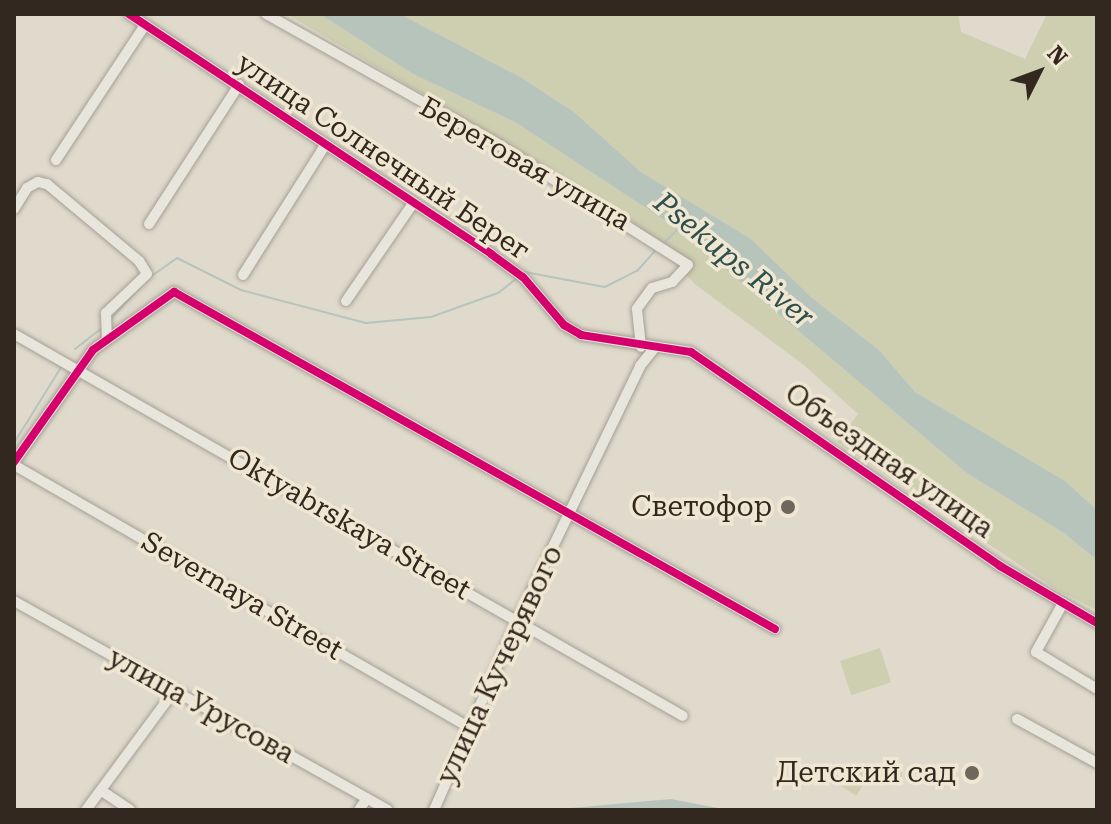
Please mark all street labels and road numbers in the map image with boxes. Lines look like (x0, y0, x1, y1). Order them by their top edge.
street label: улица Солнечный Берег (230, 46, 536, 268)
street label: Береговая улица (414, 90, 636, 238)
street label: Объездная улица (778, 377, 1000, 545)
street label: Oktyabrskaya Street (222, 441, 476, 607)
street label: Severnaya Street (135, 525, 349, 667)
street label: улица Кучерявого (430, 540, 570, 790)
street label: улица Урусова (102, 641, 300, 771)

